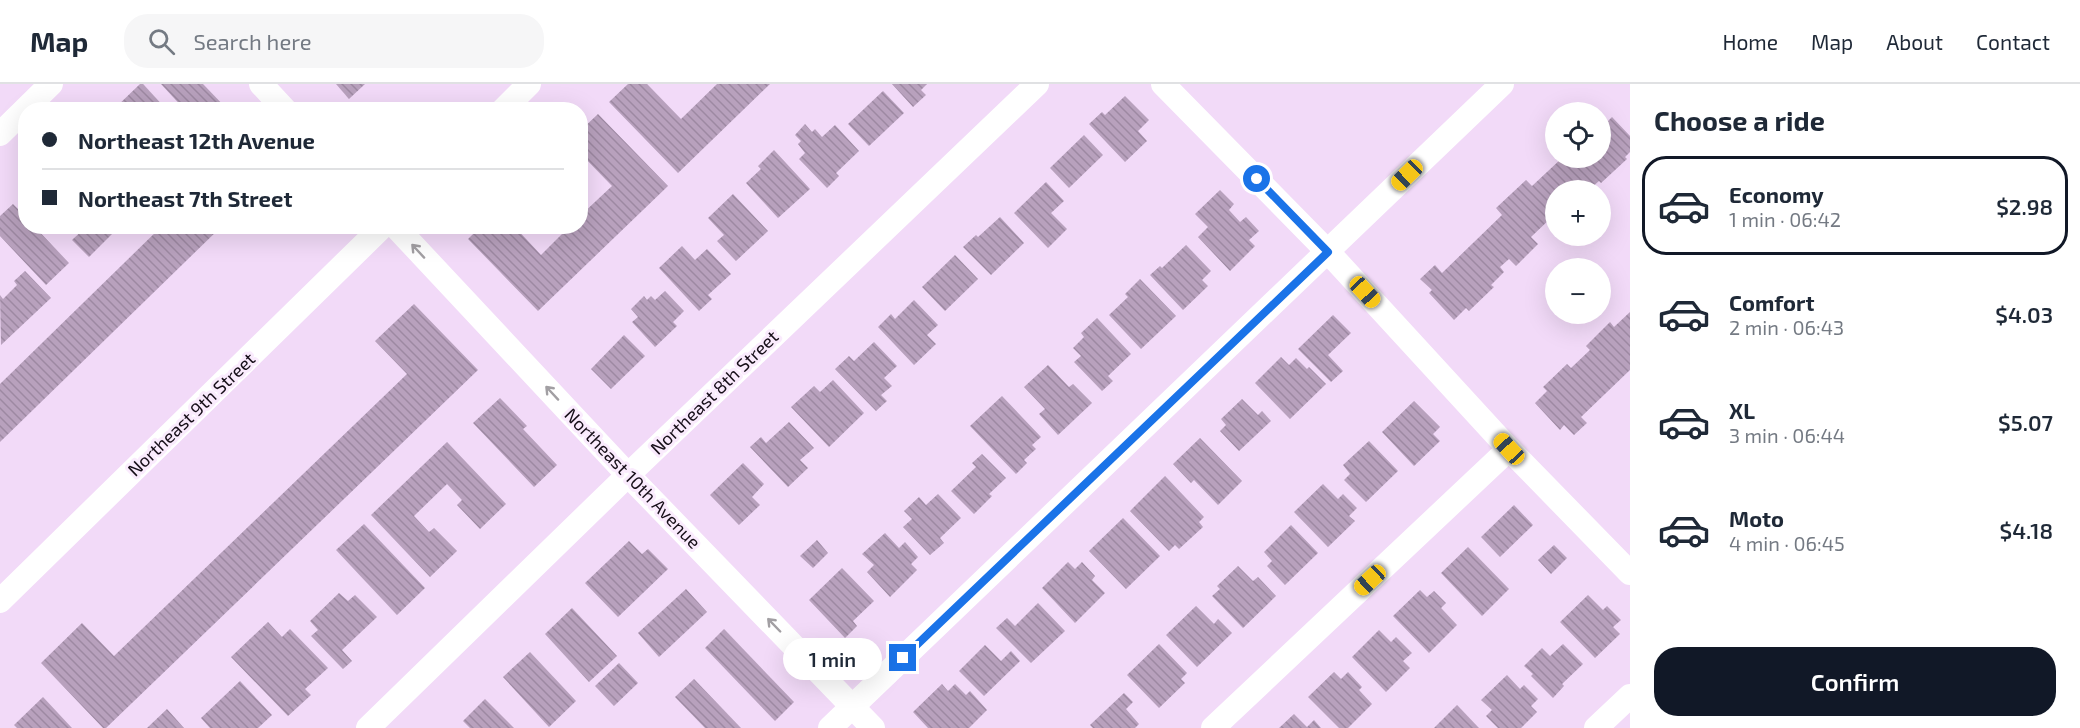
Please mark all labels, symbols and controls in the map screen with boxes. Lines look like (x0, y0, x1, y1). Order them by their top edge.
search box (124, 14, 544, 68)
text: Map (30, 24, 88, 58)
icon: search (145, 25, 178, 58)
text: Search here (193, 28, 312, 54)
text: Home (1722, 29, 1778, 54)
text: Map (1811, 29, 1853, 54)
text: About (1886, 29, 1943, 54)
text: Contact (1976, 29, 2050, 54)
map controls (1545, 102, 1611, 324)
button: locate (1545, 102, 1611, 168)
text: Choose a ride (1654, 104, 1825, 136)
text: Northeast 12th Avenue (78, 127, 315, 153)
car (1388, 156, 1426, 194)
route start (1243, 165, 1270, 192)
icon: car (1657, 179, 1711, 233)
button: + (1545, 180, 1611, 246)
text: Economy (1729, 181, 1824, 207)
text: Northeast 7th Street (78, 185, 292, 211)
text: $2.98 (1996, 193, 2053, 219)
text: 1 min · 06:42 (1729, 207, 1841, 231)
one-way arrow (411, 244, 426, 259)
button: − (1545, 258, 1611, 324)
car (1346, 273, 1384, 311)
icon: car (1657, 287, 1711, 341)
text: Comfort (1729, 289, 1814, 315)
text: $4.03 (1995, 301, 2053, 327)
text: 2 min · 06:43 (1729, 315, 1844, 339)
street label: Northeast 8th Street (645, 325, 783, 459)
street label: Northeast 9th Street (123, 347, 259, 480)
one-way arrow (545, 386, 559, 401)
icon: car (1657, 395, 1711, 449)
text: XL (1729, 397, 1755, 423)
street label: Northeast 10th Avenue (560, 403, 706, 553)
text: $5.07 (1998, 409, 2053, 435)
text: 3 min · 06:44 (1729, 423, 1845, 447)
car (1490, 430, 1528, 468)
icon: car (1657, 503, 1711, 557)
text: Moto (1729, 505, 1784, 531)
text: $4.18 (2000, 517, 2053, 543)
text: 4 min · 06:45 (1729, 531, 1845, 555)
car (1351, 561, 1389, 599)
one-way arrow (766, 618, 781, 633)
callout: 1 min (783, 637, 882, 679)
route end (889, 644, 916, 671)
text: 1 min (809, 647, 856, 671)
button: Confirm (1654, 647, 2056, 716)

